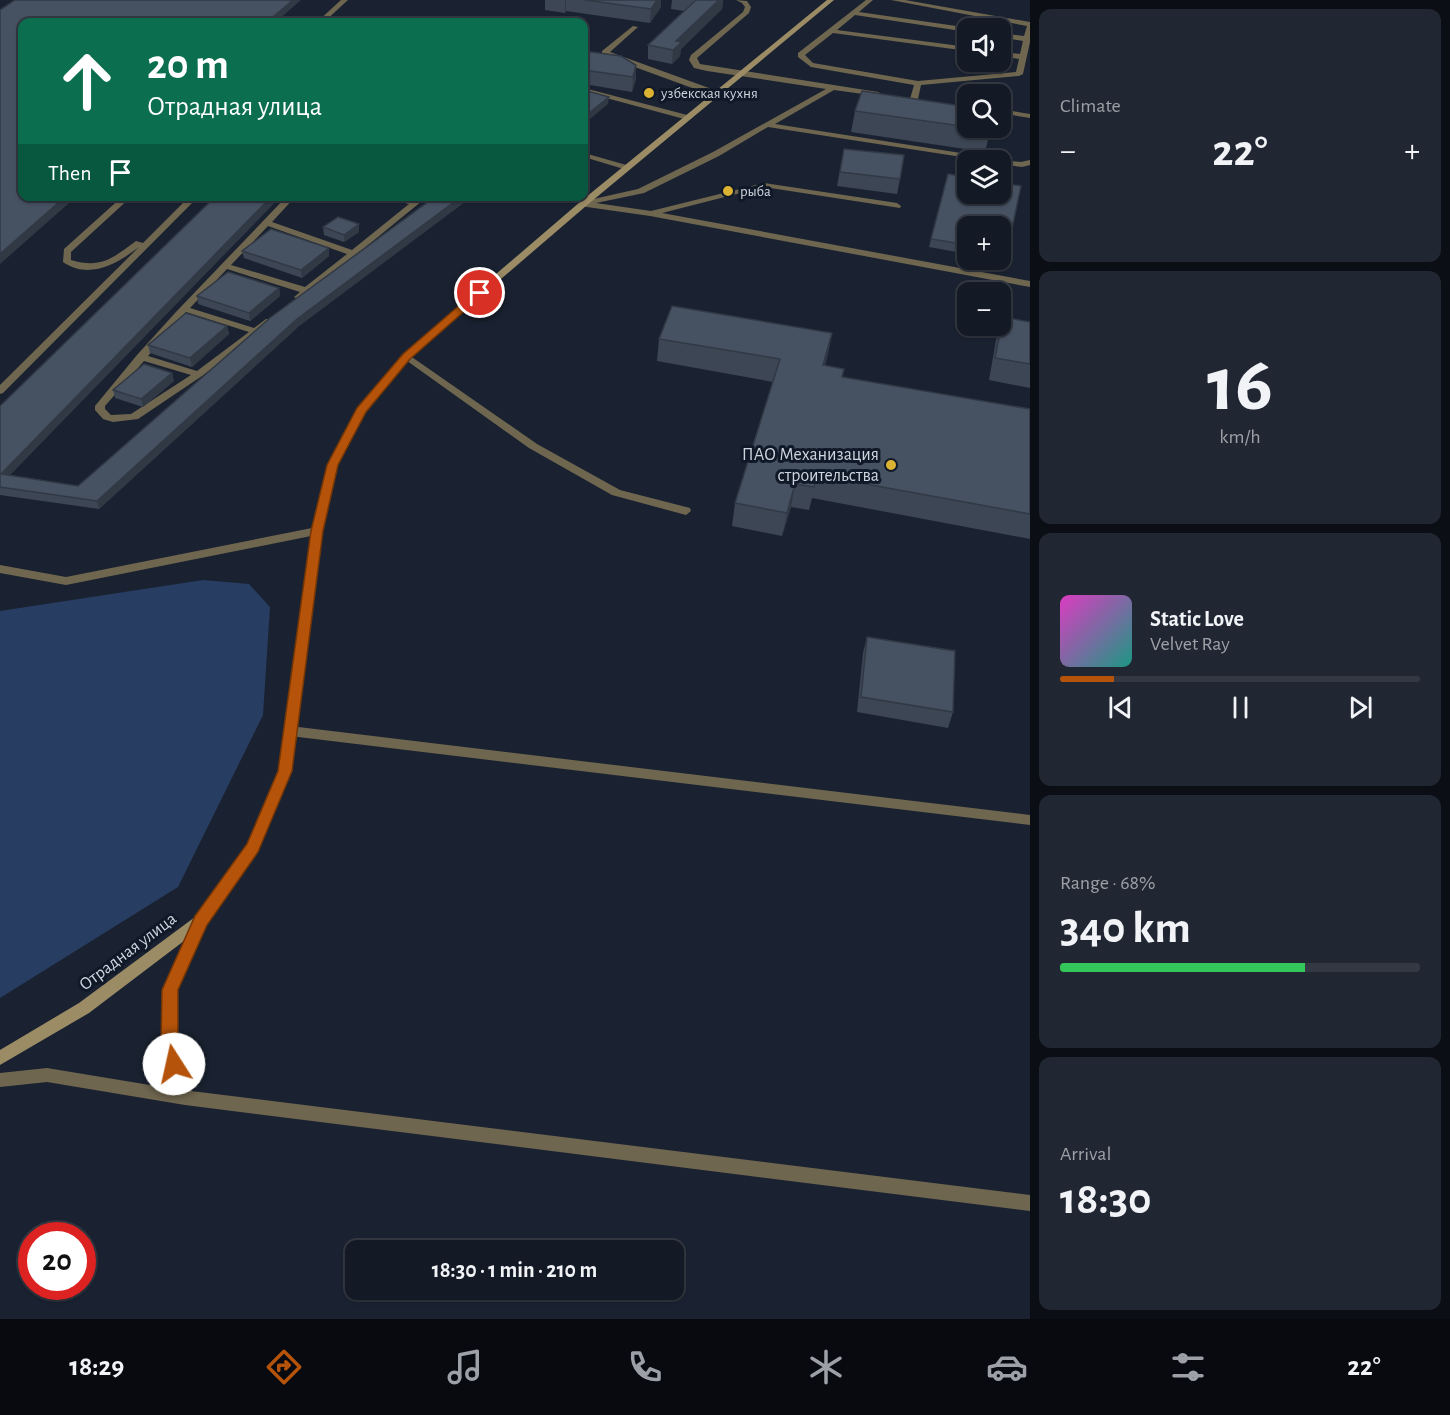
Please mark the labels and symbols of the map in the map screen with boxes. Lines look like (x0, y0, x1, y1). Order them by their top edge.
marker: узбекская кухня (642, 86, 656, 100)
place label: узбекская кухня (660, 86, 758, 101)
marker: рыба (721, 184, 735, 198)
place label: рыба (740, 184, 771, 199)
pin (454, 267, 505, 318)
place label: ПАО Механизация строительства (742, 446, 879, 485)
marker: ПАО Механизация строительства (884, 458, 898, 472)
street label: Отрадная улица (76, 910, 180, 994)
position arrow (142, 1032, 206, 1096)
speed limit sign: 20 (18, 1222, 96, 1300)

